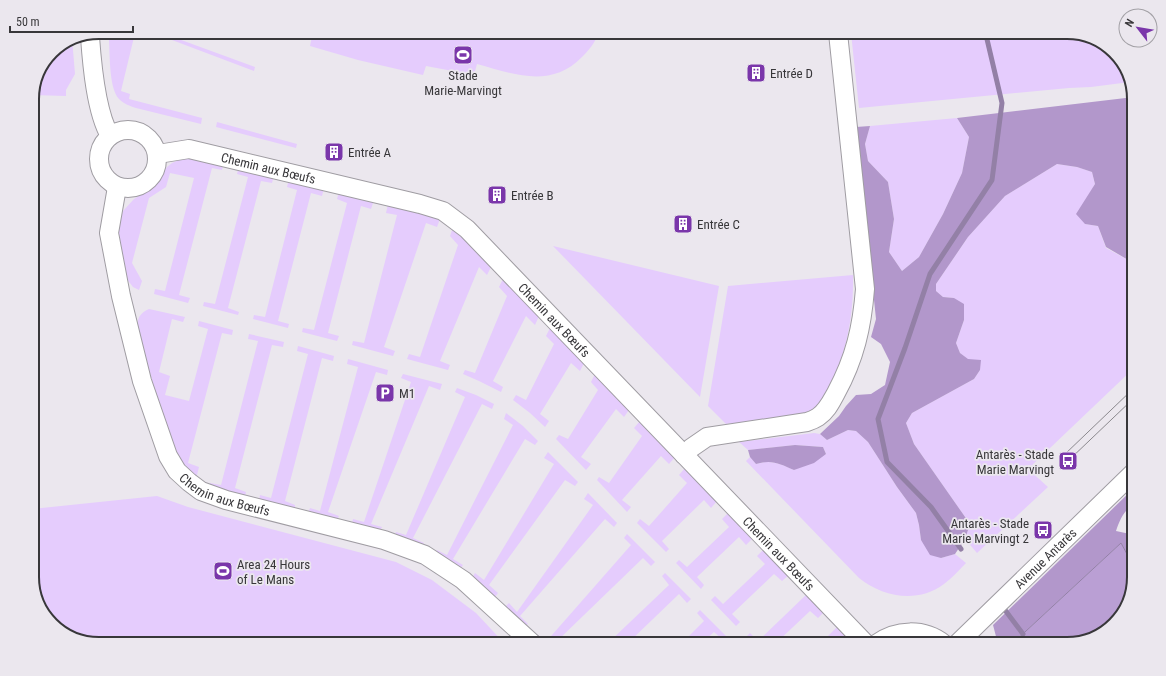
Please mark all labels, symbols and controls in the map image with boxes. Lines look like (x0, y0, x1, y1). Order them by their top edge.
scale bar (10, 8, 133, 34)
north arrow (1118, 8, 1158, 48)
text: 50 m (16, 15, 40, 29)
text: N (1123, 17, 1137, 29)
sports icon: Stade Marie-Marvingt (452, 44, 474, 66)
building icon: Entrée D (745, 62, 767, 84)
place label: Entrée D (770, 66, 813, 81)
place label: Stade Marie-Marvingt (424, 68, 502, 98)
building icon: Entrée A (323, 141, 345, 163)
place label: Entrée A (348, 145, 392, 160)
street label: Chemin aux Bœufs (220, 149, 317, 186)
building icon: Entrée B (486, 184, 508, 206)
place label: Entrée B (511, 188, 554, 203)
building icon: Entrée C (672, 213, 694, 235)
place label: Entrée C (697, 217, 740, 232)
street label: Chemin aux Bœufs (516, 280, 593, 360)
parking icon: M1 (374, 382, 396, 404)
place label: M1 (399, 386, 415, 401)
place label: Antarès - Stade Marie Marvingt (976, 447, 1054, 477)
bus stop icon: Antarès - Stade Marie Marvingt (1057, 450, 1079, 472)
street label: Chemin aux Bœufs (177, 470, 272, 518)
street label: Chemin aux Bœufs (740, 513, 818, 594)
place label: Antarès - Stade Marie Marvingt 2 (942, 516, 1029, 546)
bus stop icon: Antarès - Stade Marie Marvingt 2 (1032, 519, 1054, 541)
street label: Avenue Antarès (1011, 525, 1079, 592)
place label: Area 24 Hours of Le Mans (237, 557, 310, 587)
sports icon: Area 24 Hours of Le Mans (212, 560, 234, 582)

